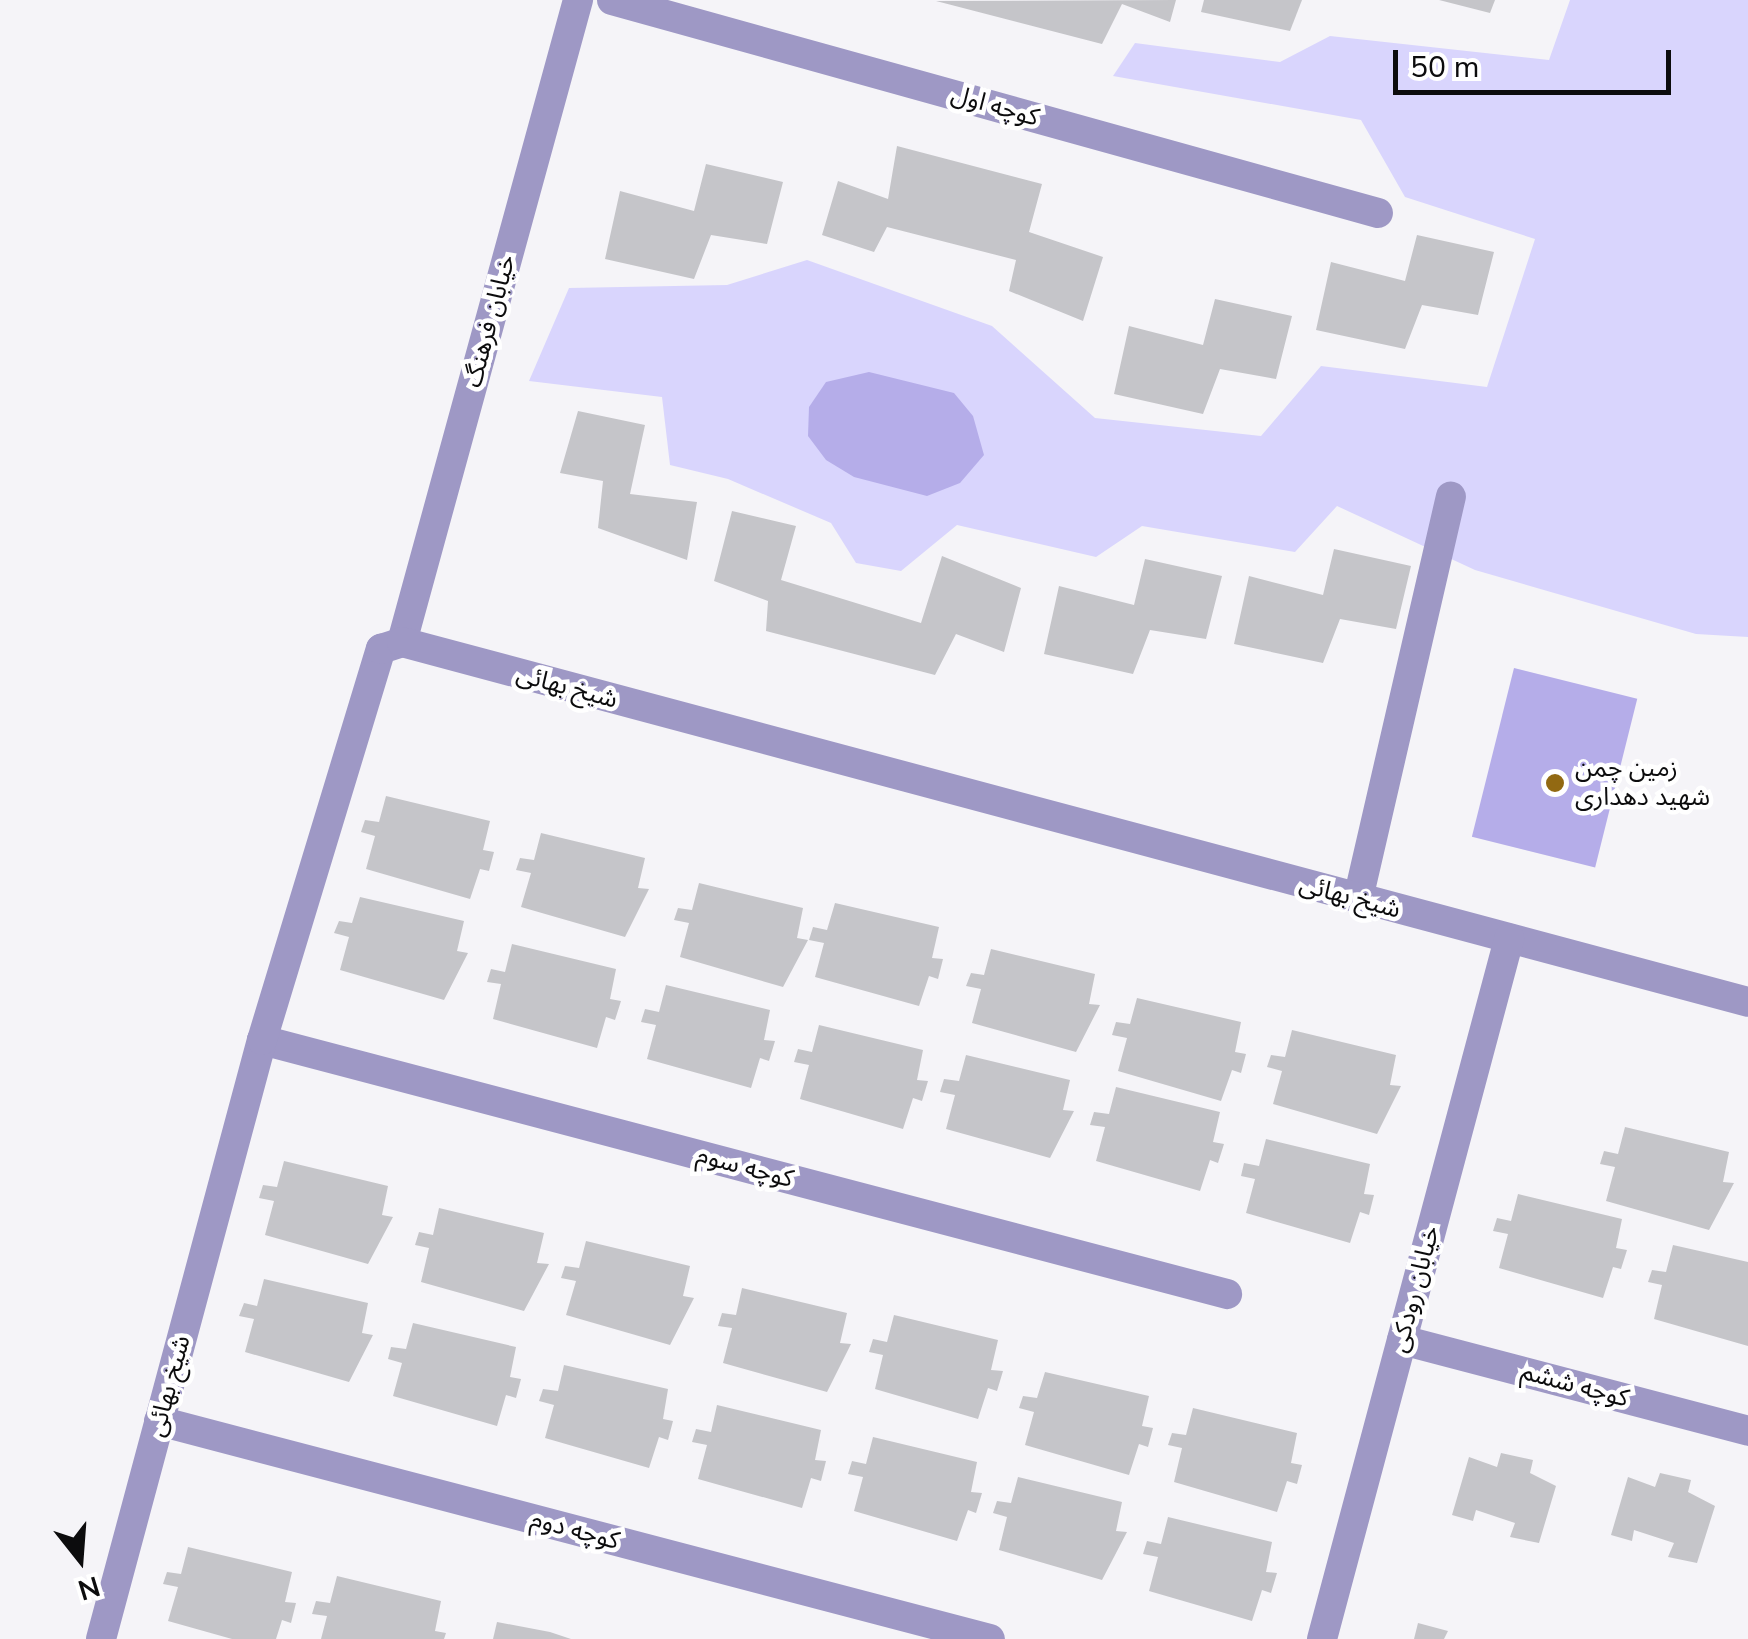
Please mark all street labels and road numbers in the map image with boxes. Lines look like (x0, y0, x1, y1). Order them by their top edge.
street label: کوچه اول (948, 79, 1042, 133)
street label: خیابان فرهنگ (458, 251, 522, 391)
street label: شیخ بهائی (513, 659, 621, 715)
street label: شیخ بهائی (1296, 869, 1404, 925)
street label: کوچه سوم (693, 1140, 797, 1194)
street label: خیابان رودکی (1384, 1222, 1446, 1356)
street label: شیخ بهائی (141, 1332, 197, 1440)
street label: کوچه ششم (1518, 1356, 1632, 1414)
street label: کوچه دوم (527, 1504, 623, 1556)

